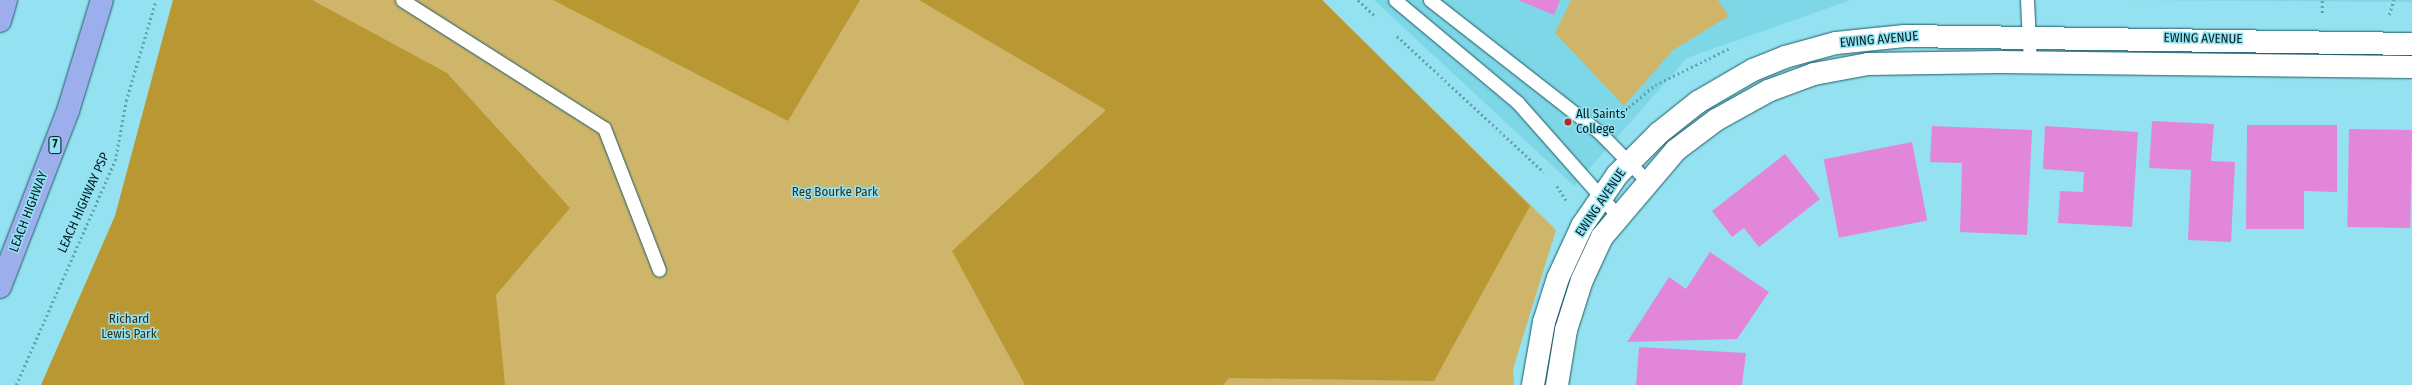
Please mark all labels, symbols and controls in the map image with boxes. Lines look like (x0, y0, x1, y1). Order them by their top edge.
street label: EWING AVENUE (1839, 29, 1919, 51)
street label: EWING AVENUE (2164, 31, 2242, 47)
place label: All Saints’ College (1576, 107, 1628, 138)
marker: All Saints’ College (1563, 117, 1573, 127)
road number: 7 (48, 135, 62, 155)
street label: LEACH HIGHWAY PSP (55, 151, 113, 255)
street label: EWING AVENUE (1573, 166, 1629, 240)
street label: LEACH HIGHWAY (6, 169, 52, 255)
park label: Reg Bourke Park (792, 184, 878, 200)
park label: Richard Lewis Park (101, 312, 157, 343)

